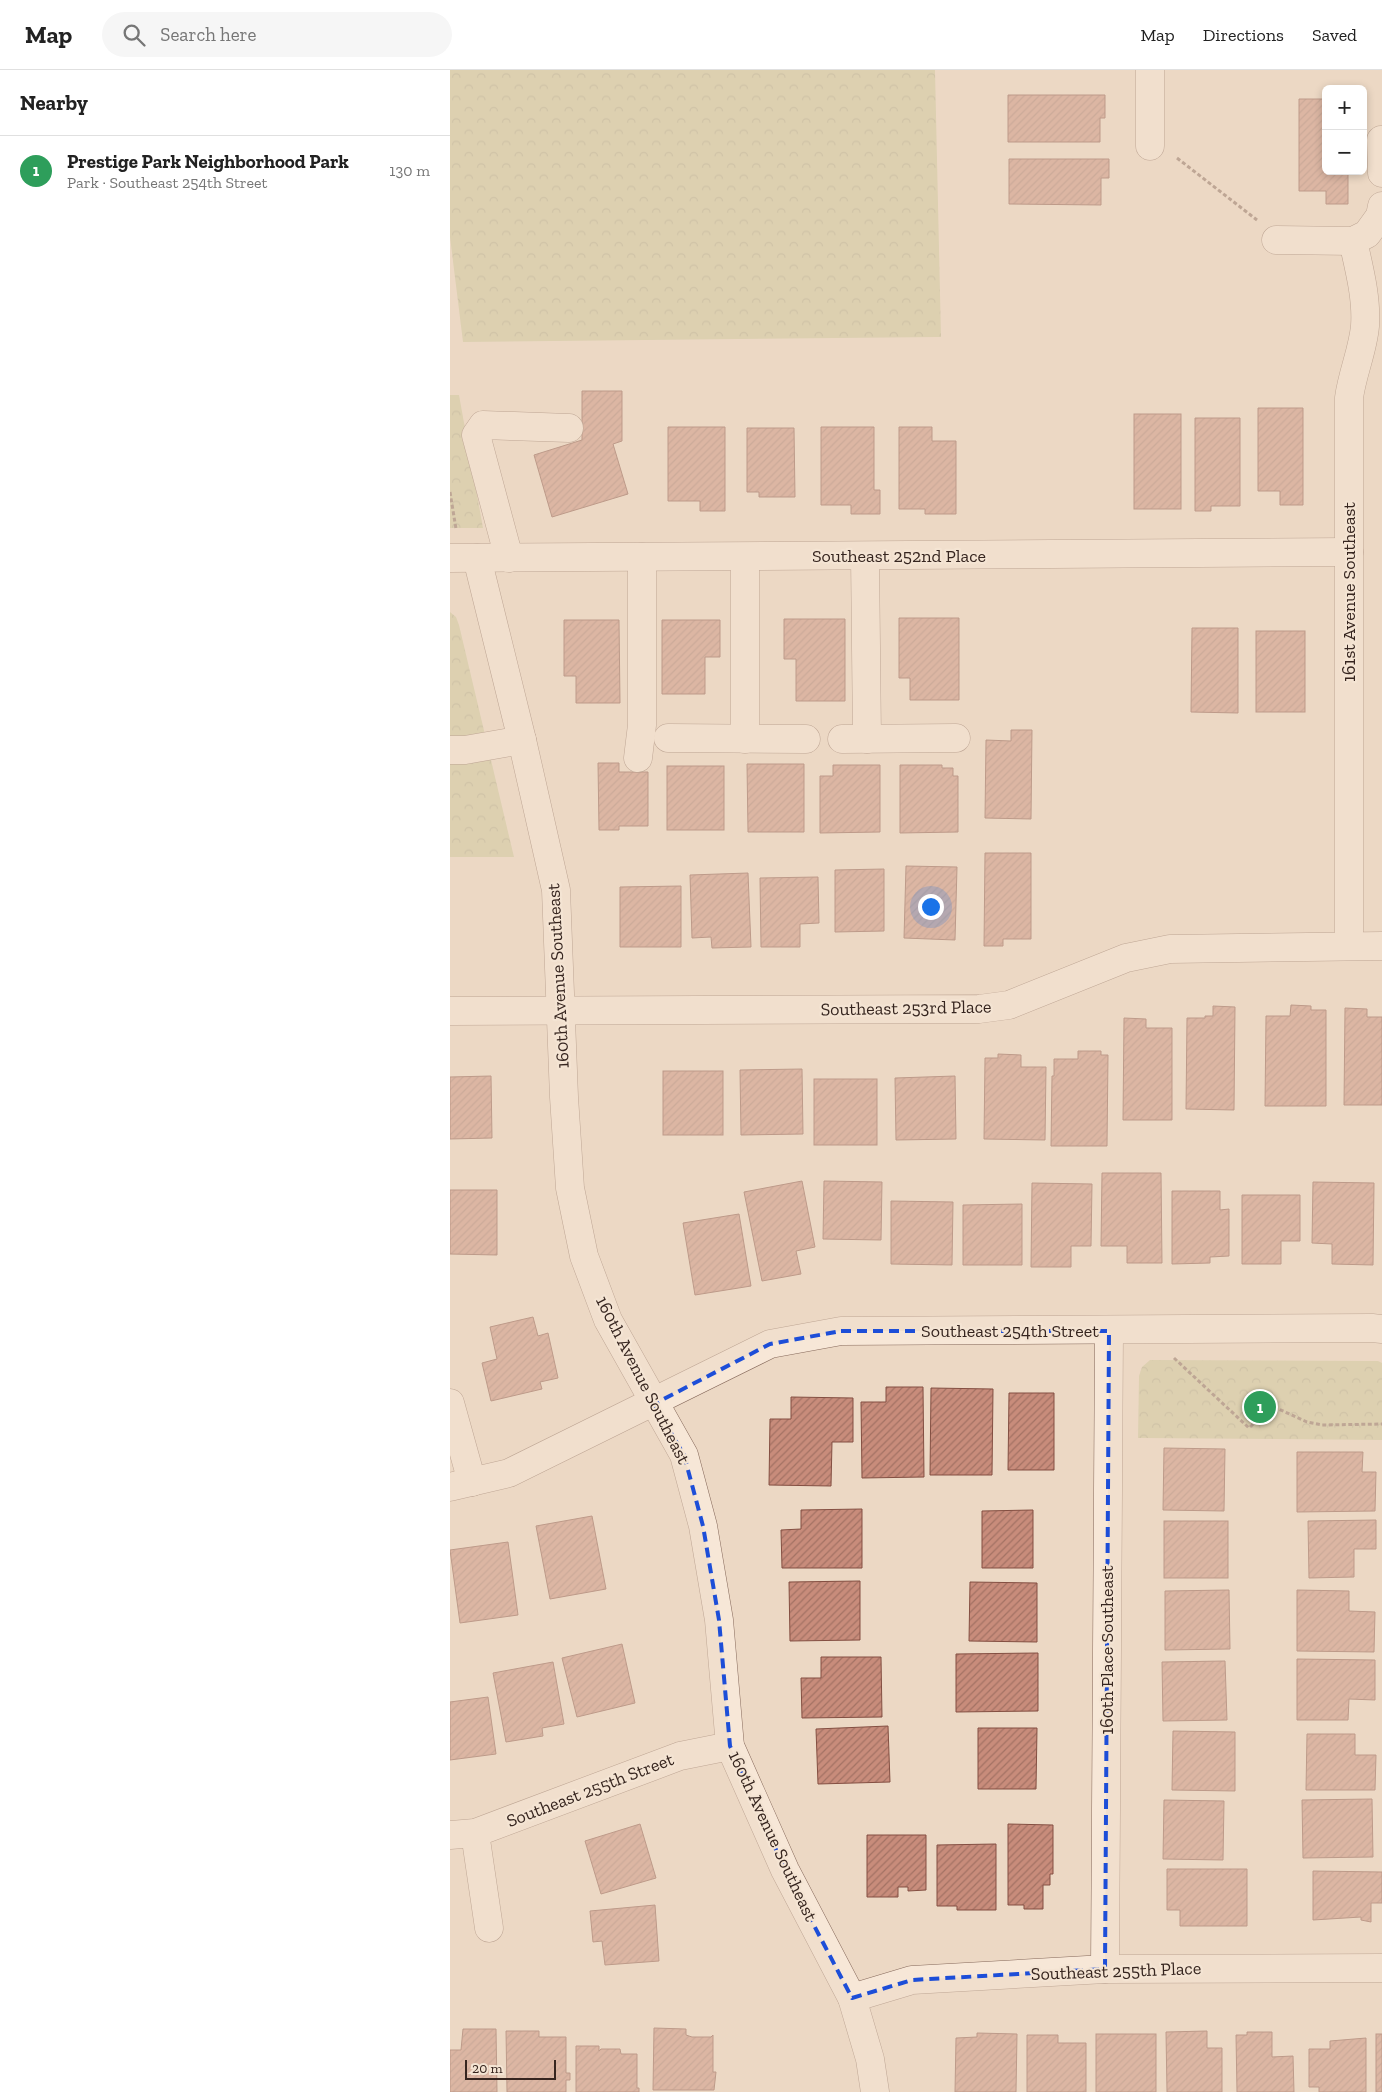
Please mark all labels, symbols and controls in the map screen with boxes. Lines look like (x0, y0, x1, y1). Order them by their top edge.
search box (102, 12, 452, 57)
text: Map (25, 20, 72, 49)
icon: search (120, 21, 148, 49)
text: Search here (160, 23, 257, 46)
text: Map (1140, 24, 1175, 46)
text: Directions (1203, 24, 1284, 46)
text: Saved (1312, 24, 1357, 46)
map controls (1322, 85, 1367, 175)
button: + (1322, 85, 1367, 130)
text: Nearby (20, 90, 88, 115)
button: − (1322, 130, 1367, 175)
text: Prestige Park Neighborhood Park (67, 150, 349, 173)
text: 1 (33, 161, 39, 180)
text: 130 m (389, 161, 430, 180)
text: Park · Southeast 254th Street (67, 173, 268, 192)
street label: 161st Avenue Southeast (1338, 502, 1360, 682)
street label: Southeast 252nd Place (812, 545, 986, 567)
street label: 160th Avenue Southeast (542, 882, 574, 1069)
your location (918, 894, 944, 920)
street label: Southeast 253rd Place (820, 996, 992, 1020)
street label: 160th Avenue Southeast (591, 1292, 695, 1468)
street label: Southeast 254th Street (921, 1320, 1099, 1342)
pin: 1 (1244, 1388, 1276, 1426)
street label: 160th Place Southeast (1096, 1565, 1118, 1735)
street label: 160th Avenue Southeast (724, 1747, 822, 1925)
street label: Southeast 255th Street (503, 1748, 677, 1832)
street label: Southeast 255th Place (1030, 1957, 1202, 1985)
scale bar (465, 2057, 556, 2080)
text: 20 m (472, 2060, 503, 2077)

